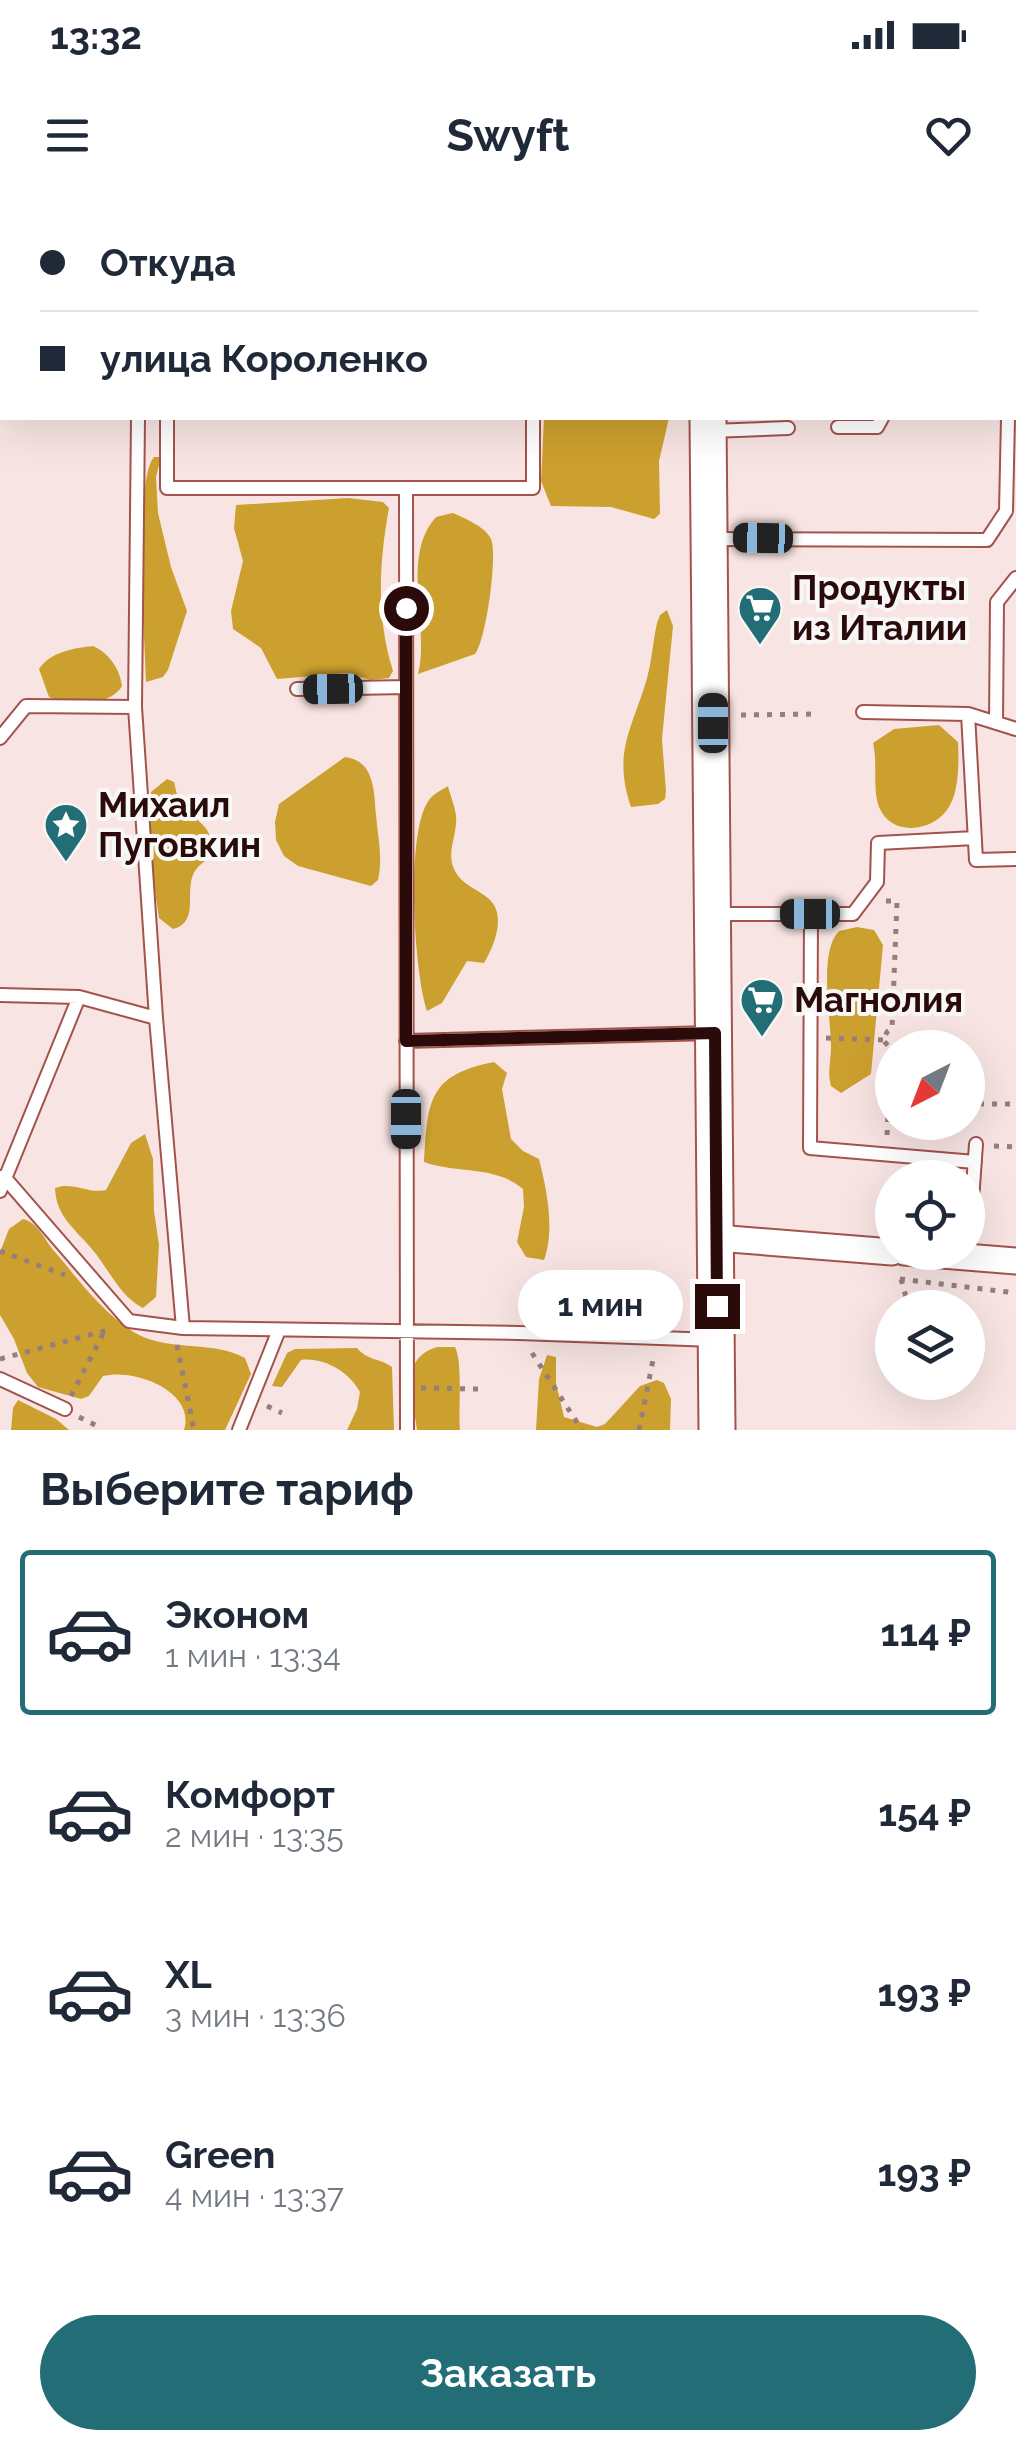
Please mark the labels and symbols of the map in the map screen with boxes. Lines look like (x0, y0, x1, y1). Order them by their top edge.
car (733, 522, 793, 554)
place label: Продукты из Италии (792, 567, 967, 648)
supermarket icon: Продукты из Италии (737, 585, 783, 646)
route start (384, 586, 429, 631)
car (303, 673, 363, 705)
car (698, 693, 728, 753)
place label: Михаил Пуговкин (98, 784, 261, 865)
place icon: Михаил Пуговкин (43, 802, 89, 863)
car (780, 899, 840, 929)
supermarket icon: Магнолия (739, 977, 785, 1038)
place label: Магнолия (794, 979, 963, 1020)
north arrow (875, 1030, 985, 1140)
car (391, 1089, 421, 1149)
callout: 1 мин (517, 1271, 682, 1341)
route end (695, 1284, 740, 1329)

